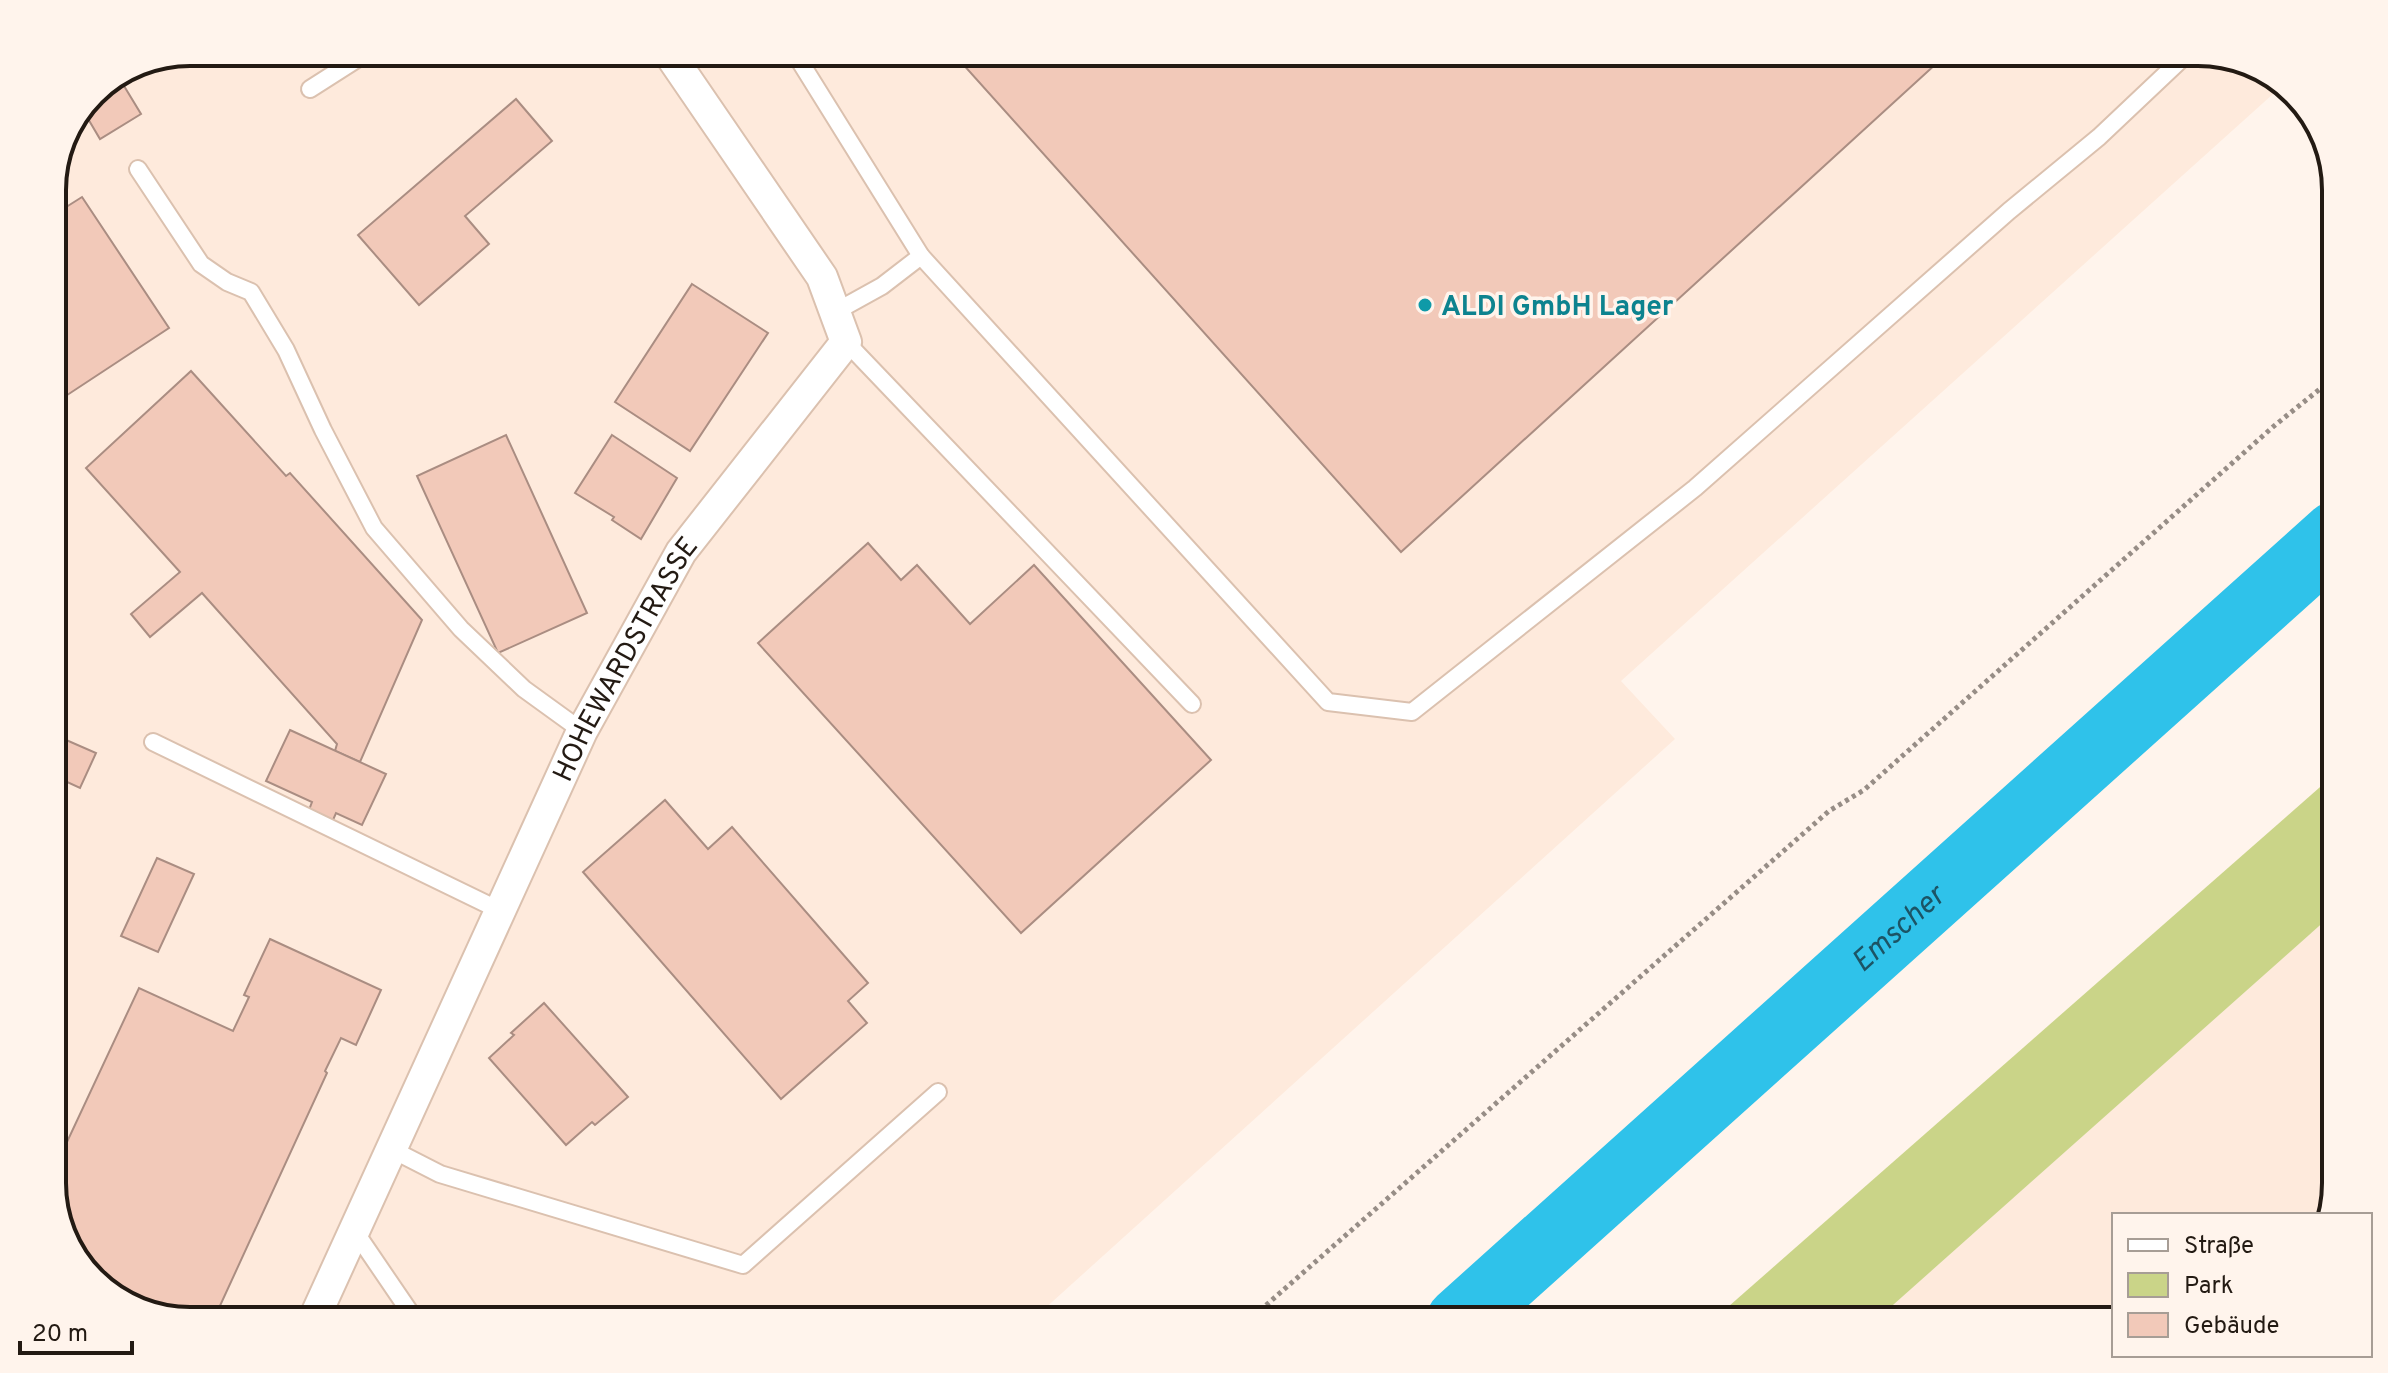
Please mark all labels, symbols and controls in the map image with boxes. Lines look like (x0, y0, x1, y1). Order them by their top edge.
place label: ALDI GmbH Lager (1441, 290, 1674, 326)
marker: ALDI GmbH Lager (1416, 296, 1434, 314)
street label: HOHEWARDSTRASSE (546, 530, 707, 788)
water label: Emscher (1845, 877, 1955, 981)
legend (2112, 1213, 2372, 1357)
text: Straße (2184, 1232, 2254, 1262)
text: Park (2184, 1272, 2234, 1302)
scale bar (20, 1305, 132, 1355)
text: Gebäude (2184, 1312, 2279, 1342)
text: 20 m (32, 1320, 88, 1350)

